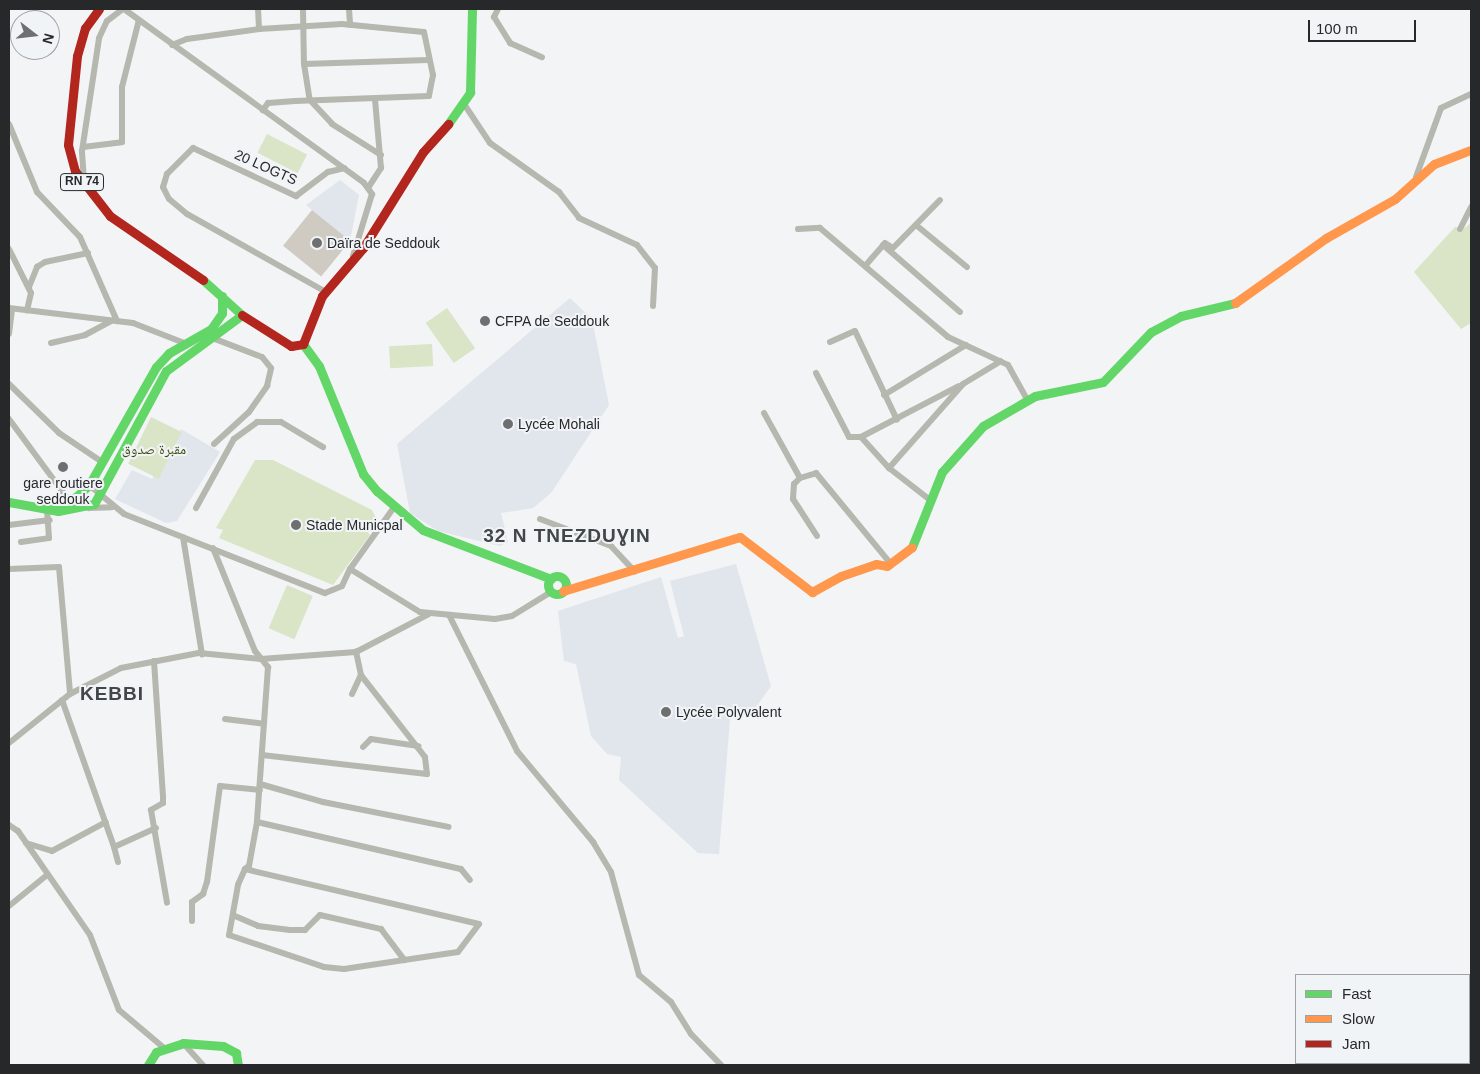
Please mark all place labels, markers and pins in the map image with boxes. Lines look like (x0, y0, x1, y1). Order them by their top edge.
place label: Daïra de Seddouk (327, 235, 440, 251)
marker: Daïra de Seddouk (311, 237, 323, 249)
place label: CFPA de Seddouk (495, 313, 610, 329)
marker: CFPA de Seddouk (479, 315, 491, 327)
place label: Lycée Mohali (518, 416, 600, 432)
marker: Lycée Mohali (502, 418, 514, 430)
marker: gare routiere seddouk (57, 461, 69, 473)
place label: gare routiere seddouk (23, 475, 103, 508)
place label: Stade Municpal (306, 517, 403, 533)
marker: Stade Municpal (290, 519, 302, 531)
place label: Lycée Polyvalent (676, 704, 781, 720)
marker: Lycée Polyvalent (660, 706, 672, 718)

